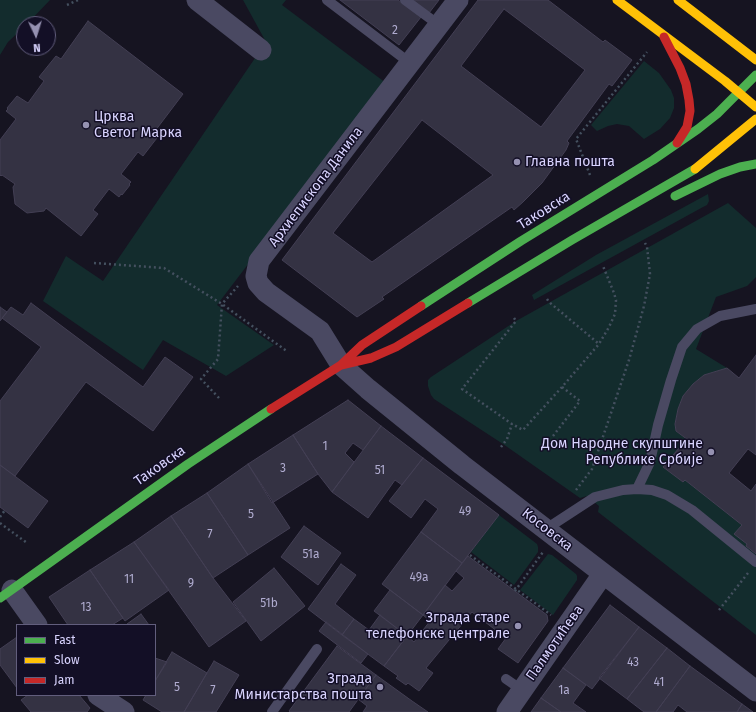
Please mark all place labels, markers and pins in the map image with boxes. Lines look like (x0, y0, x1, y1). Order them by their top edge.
place label: Црква Светог Марка (94, 109, 182, 142)
marker: Црква Светог Марка (81, 120, 91, 130)
place label: Главна пошта (525, 154, 615, 170)
marker: Главна пошта (512, 157, 522, 167)
place label: Дом Народне скупштине Републике Србије (541, 436, 703, 468)
marker: Дом Народне скупштине Републике Србије (706, 447, 716, 457)
place label: Зграда старе телефонске централе (366, 610, 510, 642)
marker: Зграда старе телефонске централе (513, 621, 523, 631)
place label: Зграда Министарства пошта (235, 671, 372, 704)
marker: Зграда Министарства пошта (375, 682, 385, 692)

